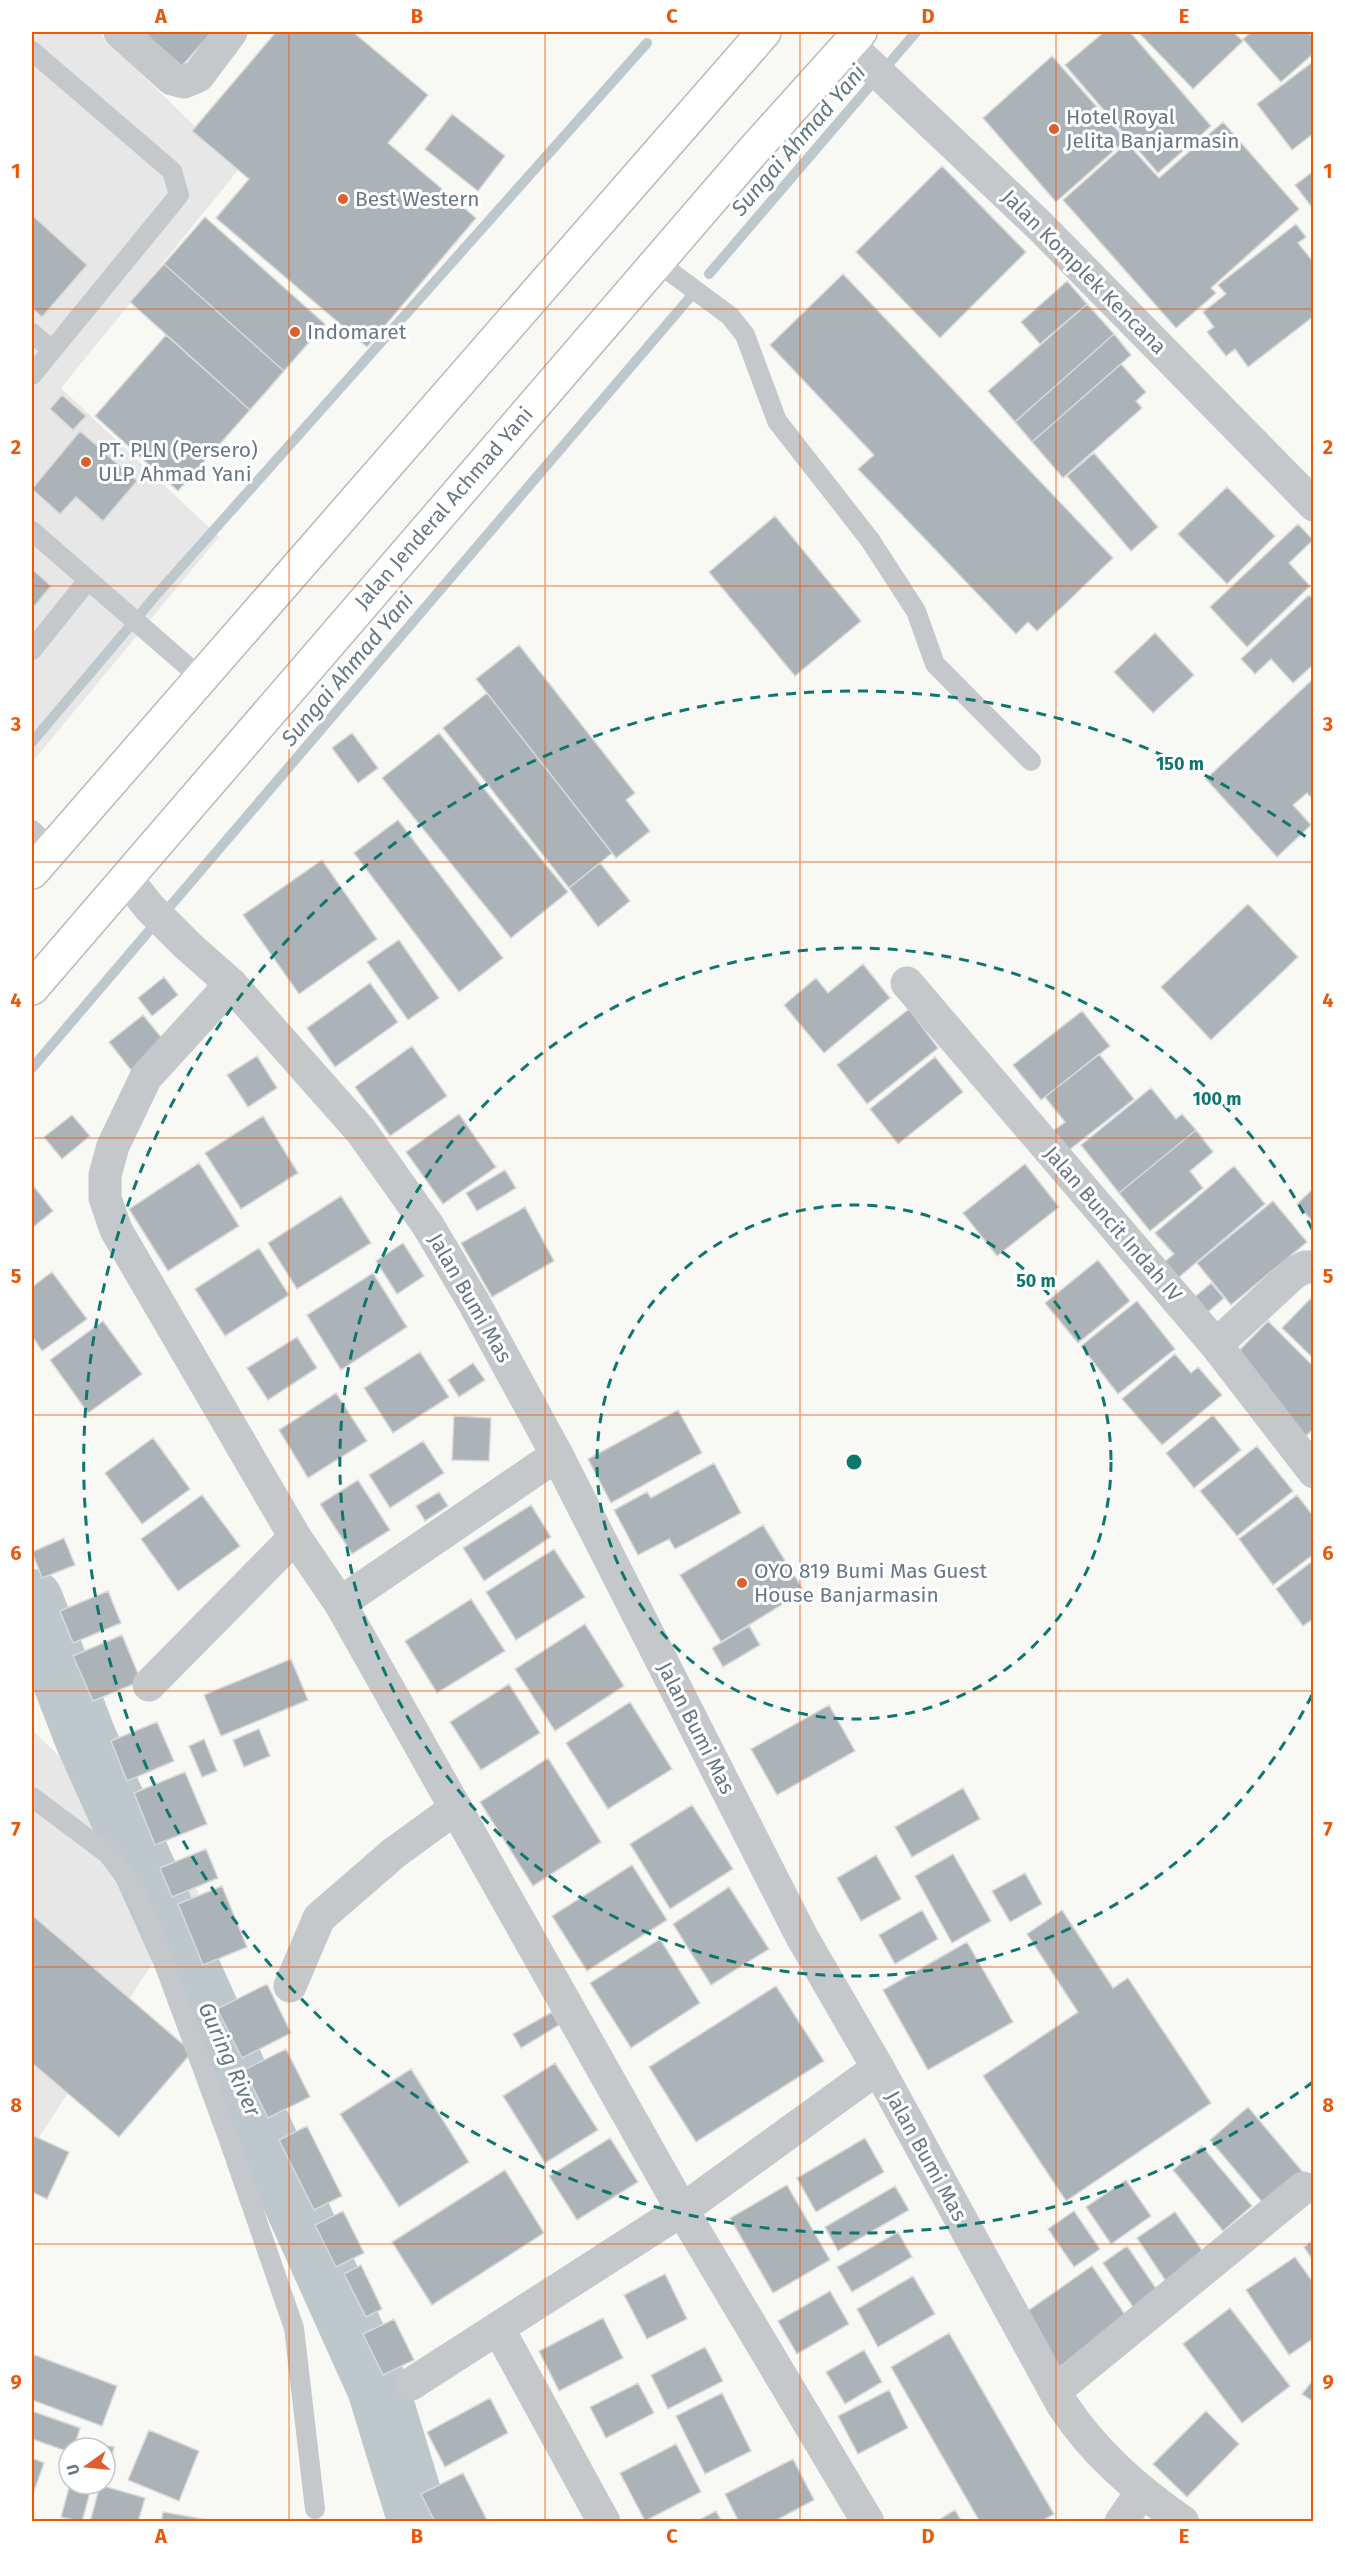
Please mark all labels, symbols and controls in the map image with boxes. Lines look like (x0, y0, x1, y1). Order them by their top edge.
text: A (154, 4, 168, 28)
text: B (411, 4, 423, 28)
text: C (666, 4, 678, 28)
text: D (921, 4, 935, 28)
text: E (1179, 4, 1189, 28)
water label: Sungai Ahmad Yani (725, 59, 871, 222)
place label: Hotel Royal Jelita Banjarmasin (1066, 104, 1240, 154)
marker: Hotel Royal Jelita Banjarmasin (1047, 122, 1061, 136)
text: 1 (11, 159, 21, 183)
text: 1 (1323, 159, 1333, 183)
street label: Jalan Komplek Kencana (996, 184, 1172, 360)
place label: Best Western (355, 186, 480, 212)
marker: Best Western (336, 192, 350, 206)
place label: Indomaret (307, 319, 407, 345)
marker: Indomaret (288, 325, 302, 339)
street label: Jalan Jenderal Achmad Yani (349, 402, 539, 614)
text: 2 (11, 435, 21, 459)
text: 2 (1323, 435, 1333, 459)
place label: PT. PLN (Persero) ULP Ahmad Yani (98, 437, 258, 487)
marker: PT. PLN (Persero) ULP Ahmad Yani (79, 455, 93, 469)
water label: Sungai Ahmad Yani (275, 587, 419, 752)
text: 3 (10, 712, 21, 736)
text: 3 (1322, 712, 1333, 736)
text: 150 m (1156, 753, 1204, 775)
text: 4 (10, 988, 22, 1012)
text: 4 (1322, 988, 1334, 1012)
text: 100 m (1193, 1088, 1241, 1110)
street label: Jalan Buncit Indah IV (1038, 1141, 1188, 1307)
street label: Jalan Bumi Mas (423, 1229, 518, 1367)
text: 5 (11, 1264, 22, 1288)
text: 5 (1323, 1264, 1334, 1288)
text: 50 m (1016, 1270, 1056, 1292)
centre of rings (844, 1452, 864, 1472)
text: 6 (10, 1541, 22, 1565)
text: 6 (1322, 1541, 1334, 1565)
place label: OYO 819 Bumi Mas Guest House Banjarmasin (754, 1558, 988, 1608)
marker: OYO 819 Bumi Mas Guest House Banjarmasin (735, 1576, 749, 1590)
street label: Jalan Bumi Mas (652, 1658, 741, 1799)
text: 7 (11, 1817, 21, 1841)
text: 7 (1323, 1817, 1333, 1841)
water label: Guring River (192, 1998, 267, 2121)
street label: Jalan Bumi Mas (880, 2086, 973, 2226)
text: 8 (10, 2093, 22, 2117)
text: 8 (1322, 2093, 1334, 2117)
text: 9 (10, 2370, 22, 2394)
text: 9 (1322, 2370, 1334, 2394)
north arrow (57, 2436, 117, 2496)
text: U (62, 2462, 84, 2477)
text: A (154, 2524, 168, 2548)
text: B (411, 2524, 423, 2548)
text: C (666, 2524, 678, 2548)
text: D (921, 2524, 935, 2548)
text: E (1179, 2524, 1189, 2548)

